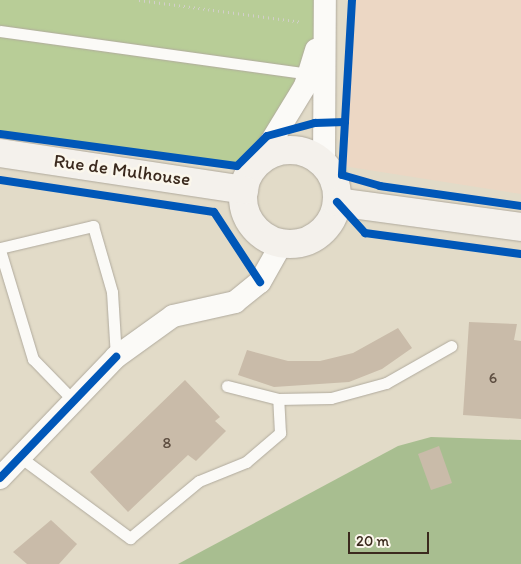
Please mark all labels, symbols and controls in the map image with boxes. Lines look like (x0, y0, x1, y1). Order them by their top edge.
street label: Rue de Mulhouse (52, 149, 192, 191)
house number: 6 (489, 368, 497, 388)
house number: 8 (163, 433, 171, 453)
scale bar (351, 522, 432, 554)
text: 20 m (356, 532, 389, 550)

